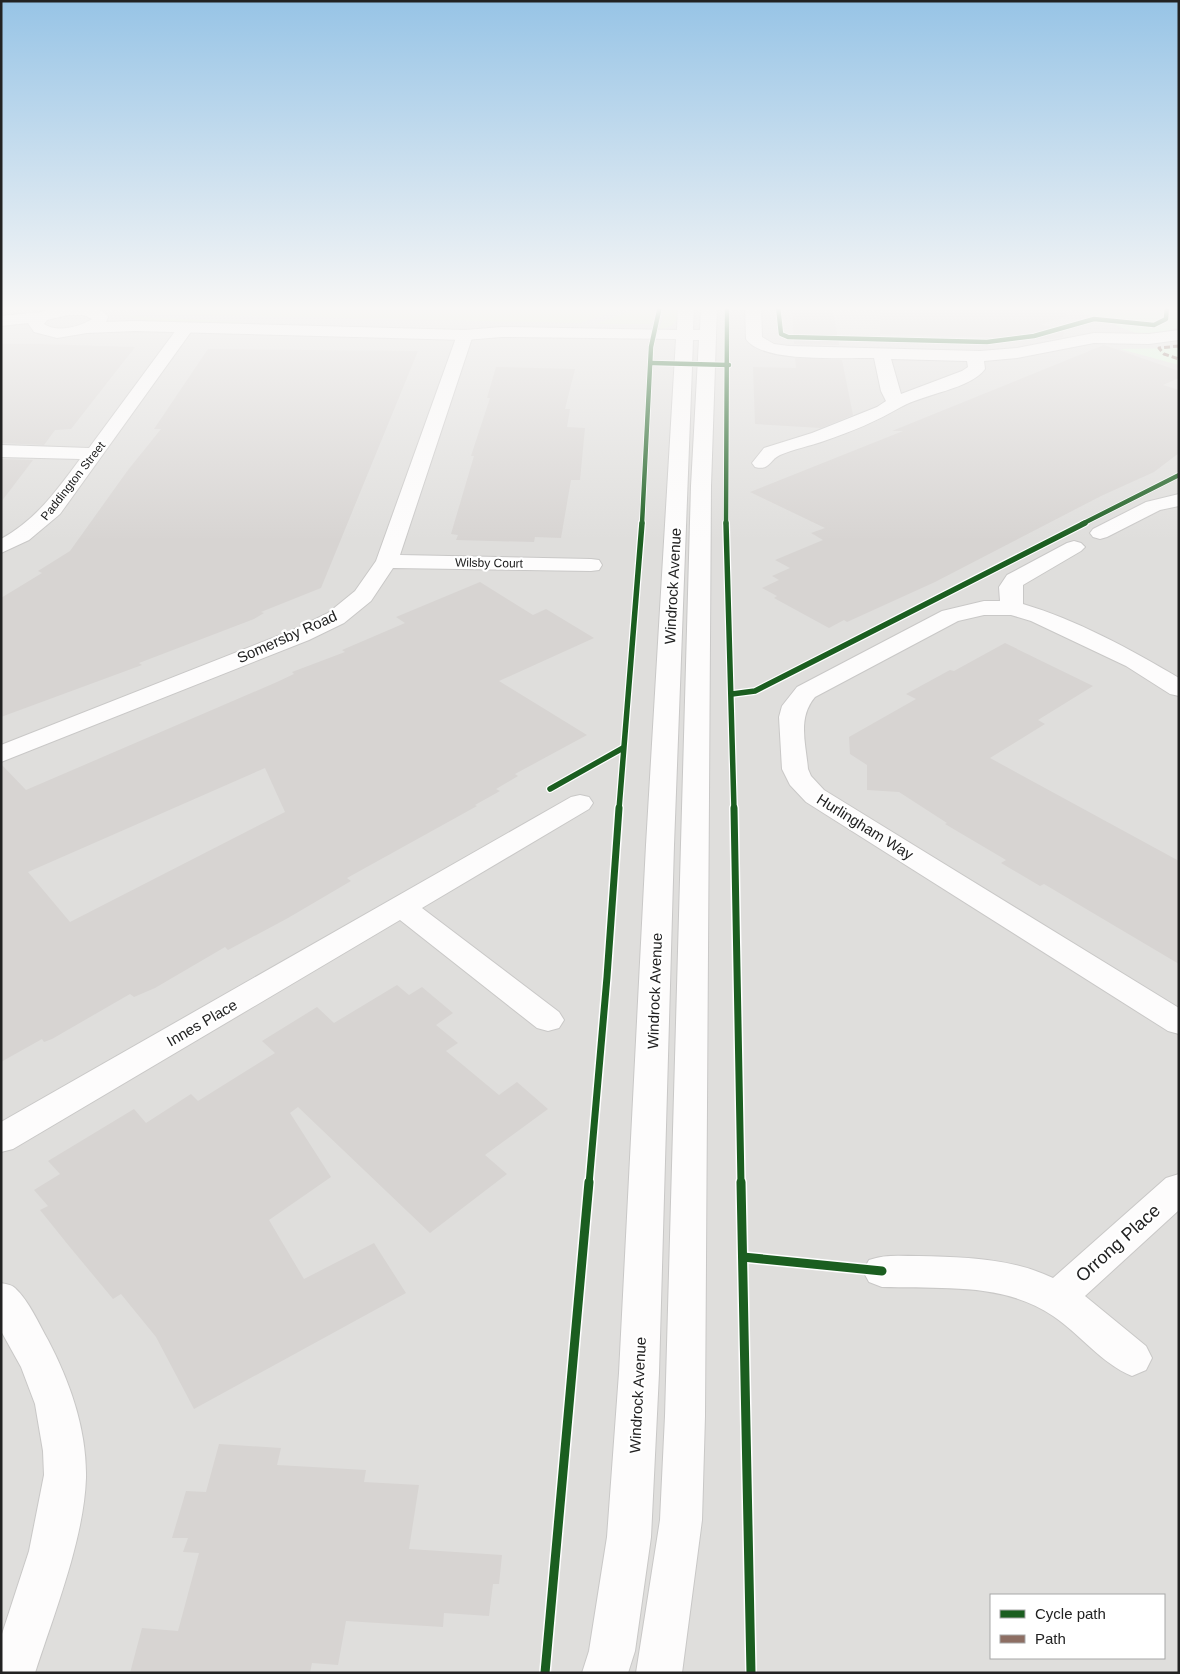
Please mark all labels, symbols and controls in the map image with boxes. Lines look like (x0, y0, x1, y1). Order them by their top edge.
street label: Paddington Street (38, 438, 108, 523)
street label: Windrock Avenue (661, 527, 684, 645)
street label: Wilsby Court (455, 555, 524, 571)
street label: Somersby Road (234, 607, 339, 666)
street label: Hurlingham Way (814, 790, 917, 863)
street label: Windrock Avenue (644, 932, 665, 1049)
street label: Innes Place (164, 996, 240, 1050)
street label: Orrong Place (1072, 1200, 1164, 1286)
street label: Windrock Avenue (626, 1336, 649, 1454)
legend (990, 1594, 1165, 1659)
text: Cycle path (1035, 1605, 1106, 1622)
text: Path (1035, 1630, 1066, 1647)

